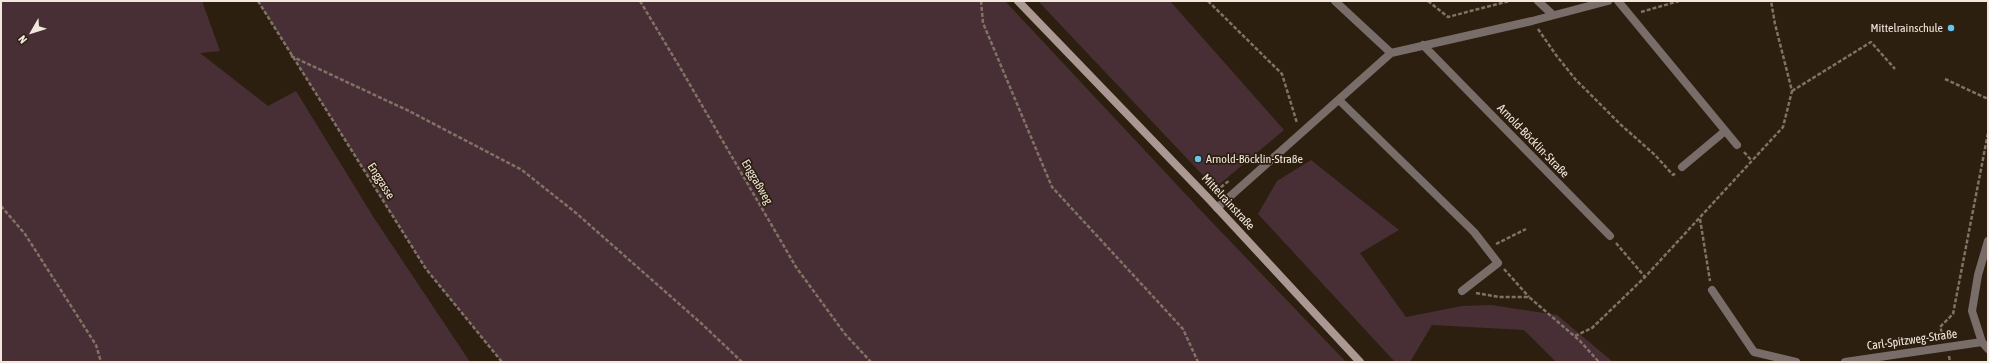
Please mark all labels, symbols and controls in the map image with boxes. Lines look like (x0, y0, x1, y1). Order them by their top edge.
north arrow (12, 12, 52, 52)
place label: Mittelrainschule (1871, 21, 1943, 35)
marker: Mittelrainschule (1946, 23, 1956, 33)
text: N (16, 33, 29, 46)
street label: Arnold-Böcklin-Straße (1494, 101, 1572, 181)
place label: Arnold-Böcklin-Straße (1206, 152, 1303, 166)
marker: Arnold-Böcklin-Straße (1193, 154, 1203, 164)
street label: Enggaßweg (738, 157, 776, 207)
street label: Enggasse (364, 160, 398, 202)
street label: Mittelrainstraße (1198, 171, 1258, 233)
street label: Carl-Spitzweg-Straße (1866, 327, 1958, 353)

